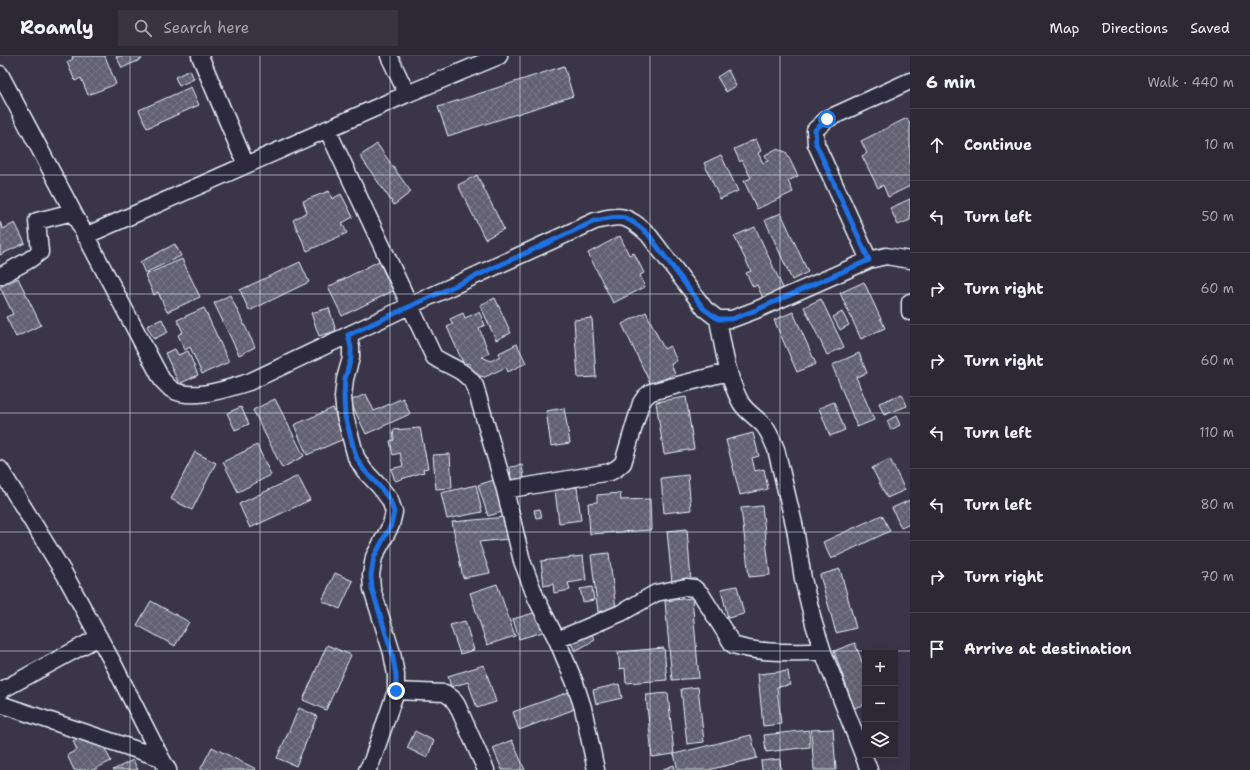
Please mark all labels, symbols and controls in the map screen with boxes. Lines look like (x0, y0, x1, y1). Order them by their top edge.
search box (118, 10, 398, 46)
text: Roamly (20, 15, 94, 40)
icon: search (132, 17, 154, 39)
text: Search here (164, 18, 249, 38)
text: Map (1050, 19, 1080, 37)
text: Directions (1102, 19, 1168, 37)
text: Saved (1190, 19, 1230, 37)
text: 6 min (926, 71, 976, 93)
text: Walk · 440 m (1148, 74, 1234, 91)
route start (818, 110, 836, 128)
icon: ahead (926, 134, 948, 156)
text: Continue (964, 135, 1032, 155)
text: 10 m (1204, 136, 1234, 153)
icon: left (926, 206, 948, 228)
text: Turn left (964, 207, 1032, 227)
text: 50 m (1201, 208, 1234, 225)
icon: right (926, 278, 948, 300)
text: Turn right (964, 279, 1044, 299)
text: 60 m (1201, 280, 1234, 297)
icon: right (926, 350, 948, 372)
text: Turn right (964, 351, 1044, 371)
text: 60 m (1201, 352, 1234, 369)
icon: left (926, 422, 948, 444)
text: Turn left (964, 423, 1032, 443)
text: 110 m (1199, 424, 1234, 441)
icon: left (926, 494, 948, 516)
text: Turn left (964, 495, 1032, 515)
text: 80 m (1200, 496, 1234, 513)
icon: right (926, 566, 948, 588)
text: Turn right (964, 567, 1044, 587)
text: 70 m (1200, 568, 1234, 585)
icon: arrive (926, 638, 948, 660)
text: Arrive at destination (964, 639, 1132, 659)
map controls (862, 650, 898, 758)
button: + (862, 650, 898, 686)
route end (387, 682, 405, 700)
button: − (862, 686, 898, 722)
button: layers (862, 722, 898, 758)

